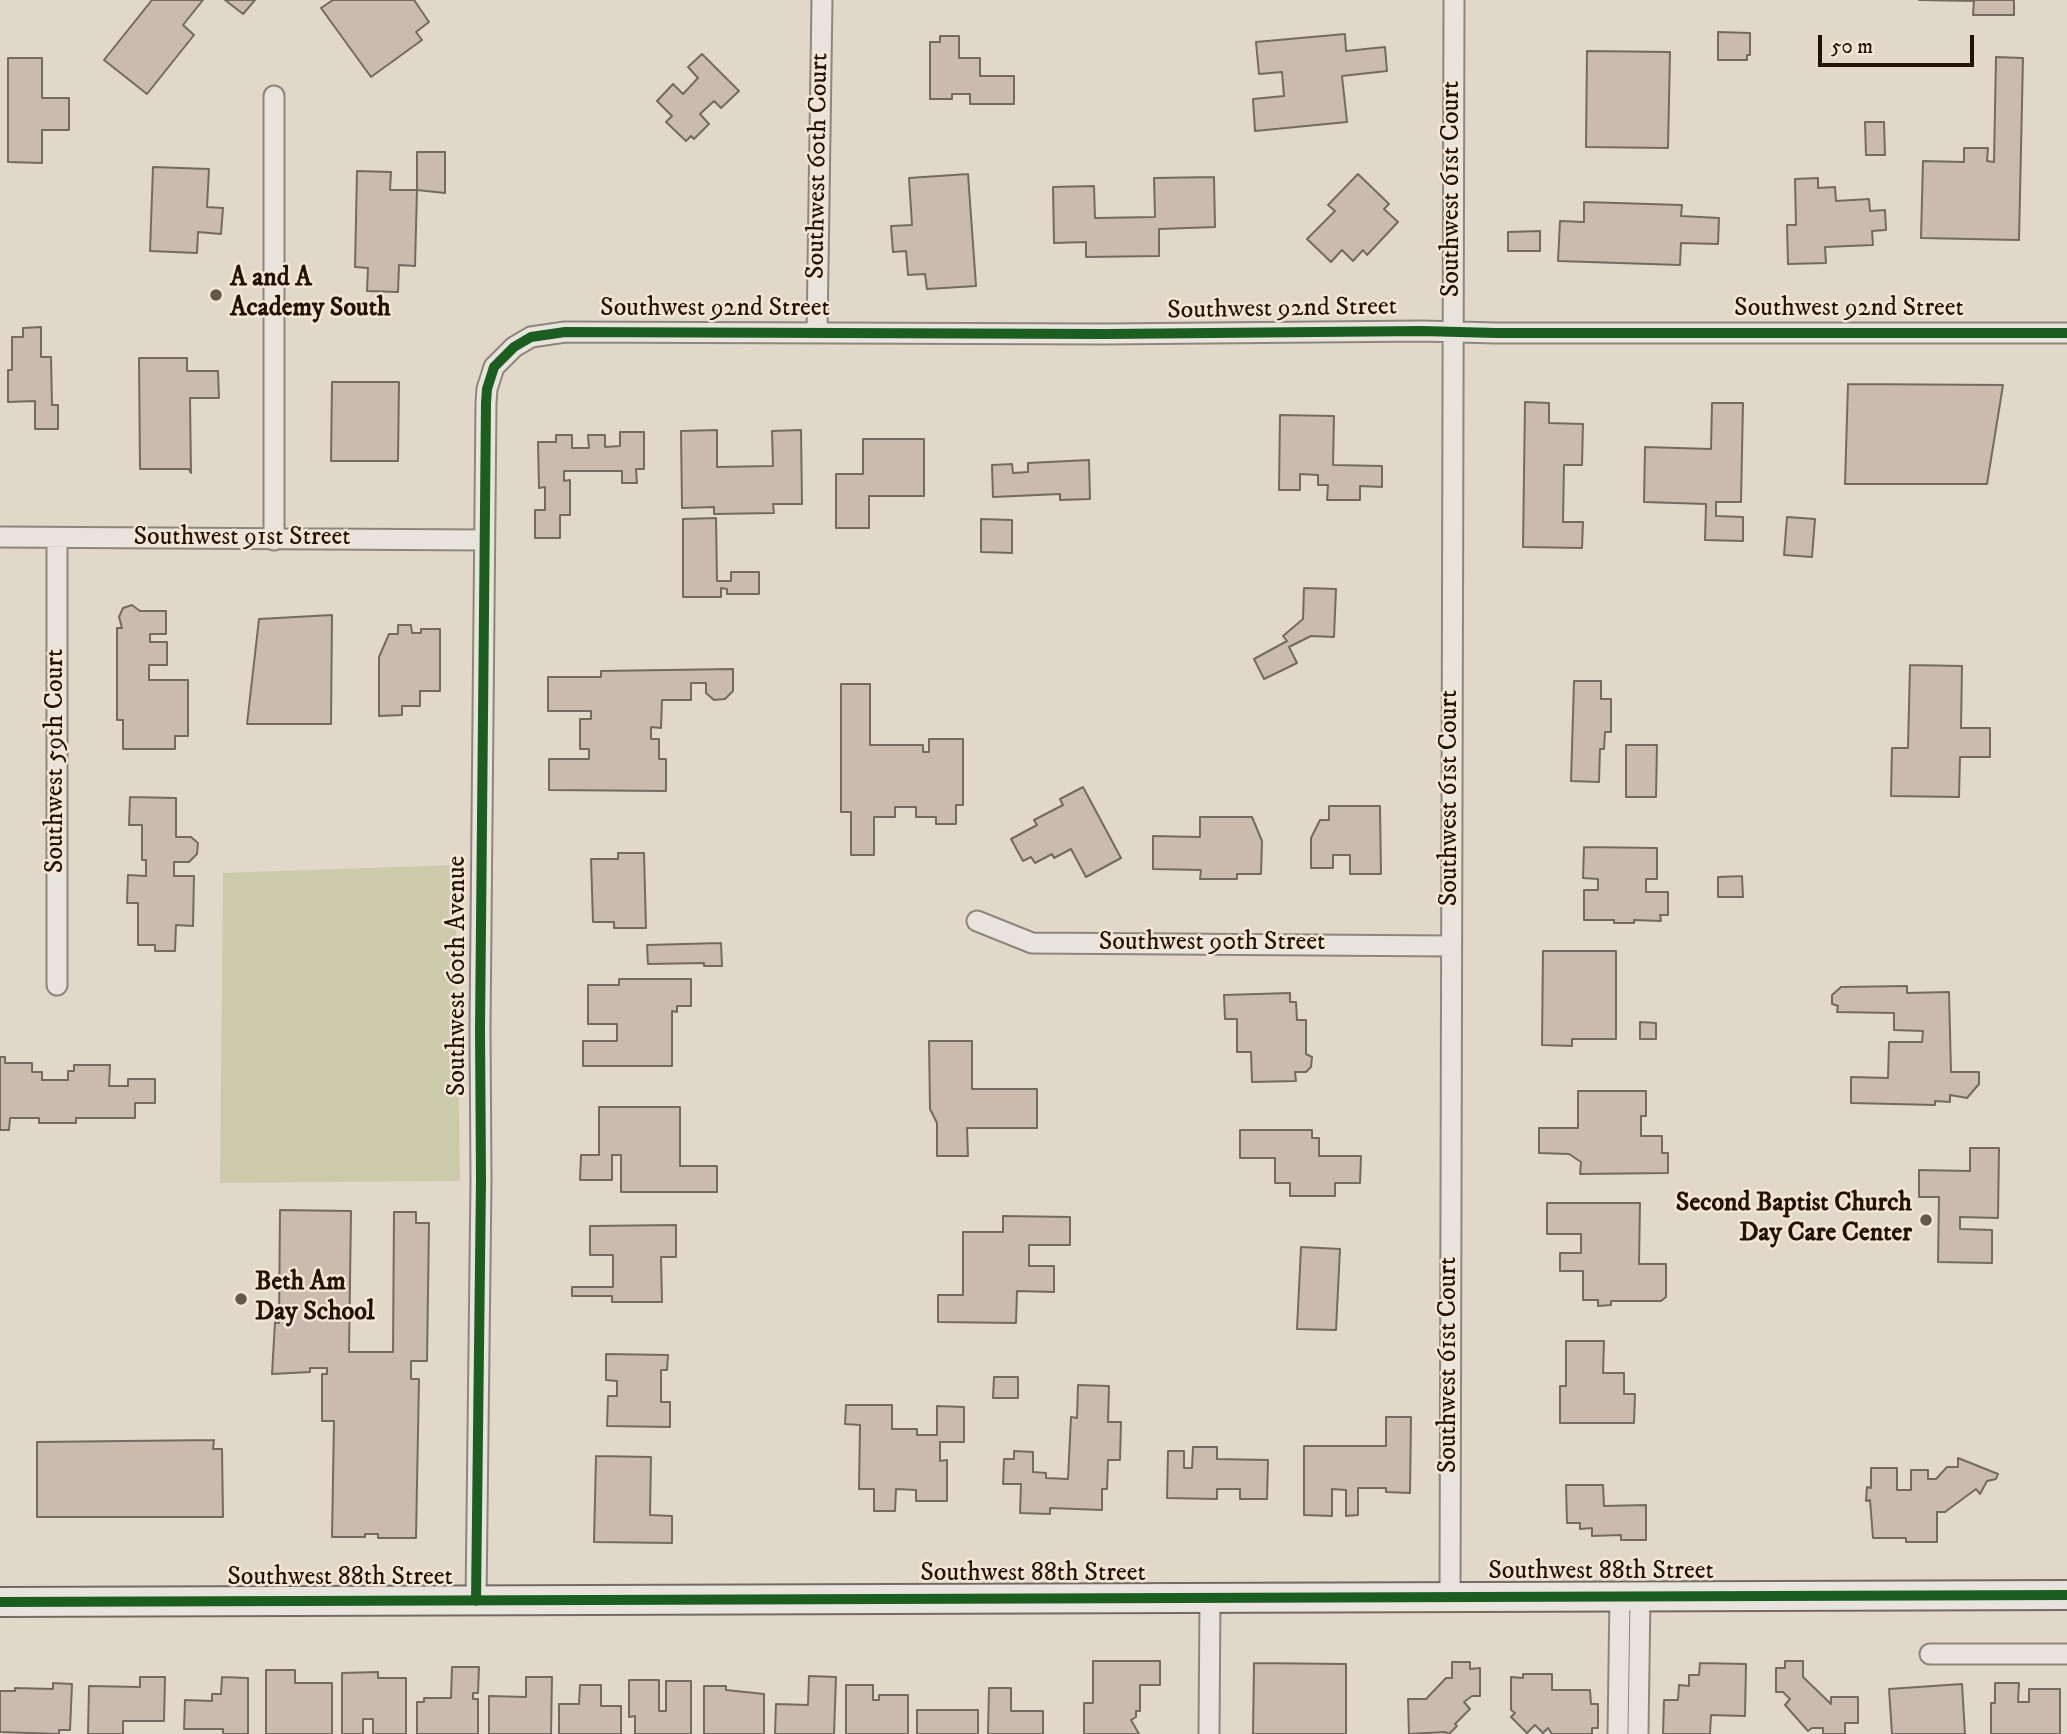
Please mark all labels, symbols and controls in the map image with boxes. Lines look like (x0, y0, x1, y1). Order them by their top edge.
scale bar (1822, 21, 1978, 65)
text: 50 m (1831, 34, 1873, 60)
street label: Southwest 60th Court (801, 53, 837, 279)
street label: Southwest 61st Court (1437, 81, 1469, 297)
place label: A and A Academy South (230, 264, 391, 326)
marker: A and A Academy South (208, 287, 224, 303)
street label: Southwest 92nd Street (1167, 292, 1397, 328)
street label: Southwest 92nd Street (600, 294, 830, 326)
street label: Southwest 92nd Street (1734, 294, 1964, 326)
street label: Southwest 91st Street (133, 523, 351, 555)
street label: Southwest 59th Court (41, 649, 73, 873)
street label: Southwest 61st Court (1435, 690, 1467, 906)
street label: Southwest 60th Avenue (443, 856, 475, 1096)
street label: Southwest 90th Street (1099, 928, 1325, 960)
place label: Second Baptist Church Day Care Center (1676, 1189, 1912, 1250)
marker: Second Baptist Church Day Care Center (1918, 1212, 1934, 1228)
street label: Southwest 61st Court (1434, 1257, 1466, 1473)
place label: Beth Am Day School (255, 1268, 375, 1330)
marker: Beth Am Day School (233, 1291, 249, 1307)
street label: Southwest 88th Street (1488, 1557, 1714, 1589)
street label: Southwest 88th Street (920, 1559, 1146, 1591)
street label: Southwest 88th Street (227, 1563, 453, 1595)

